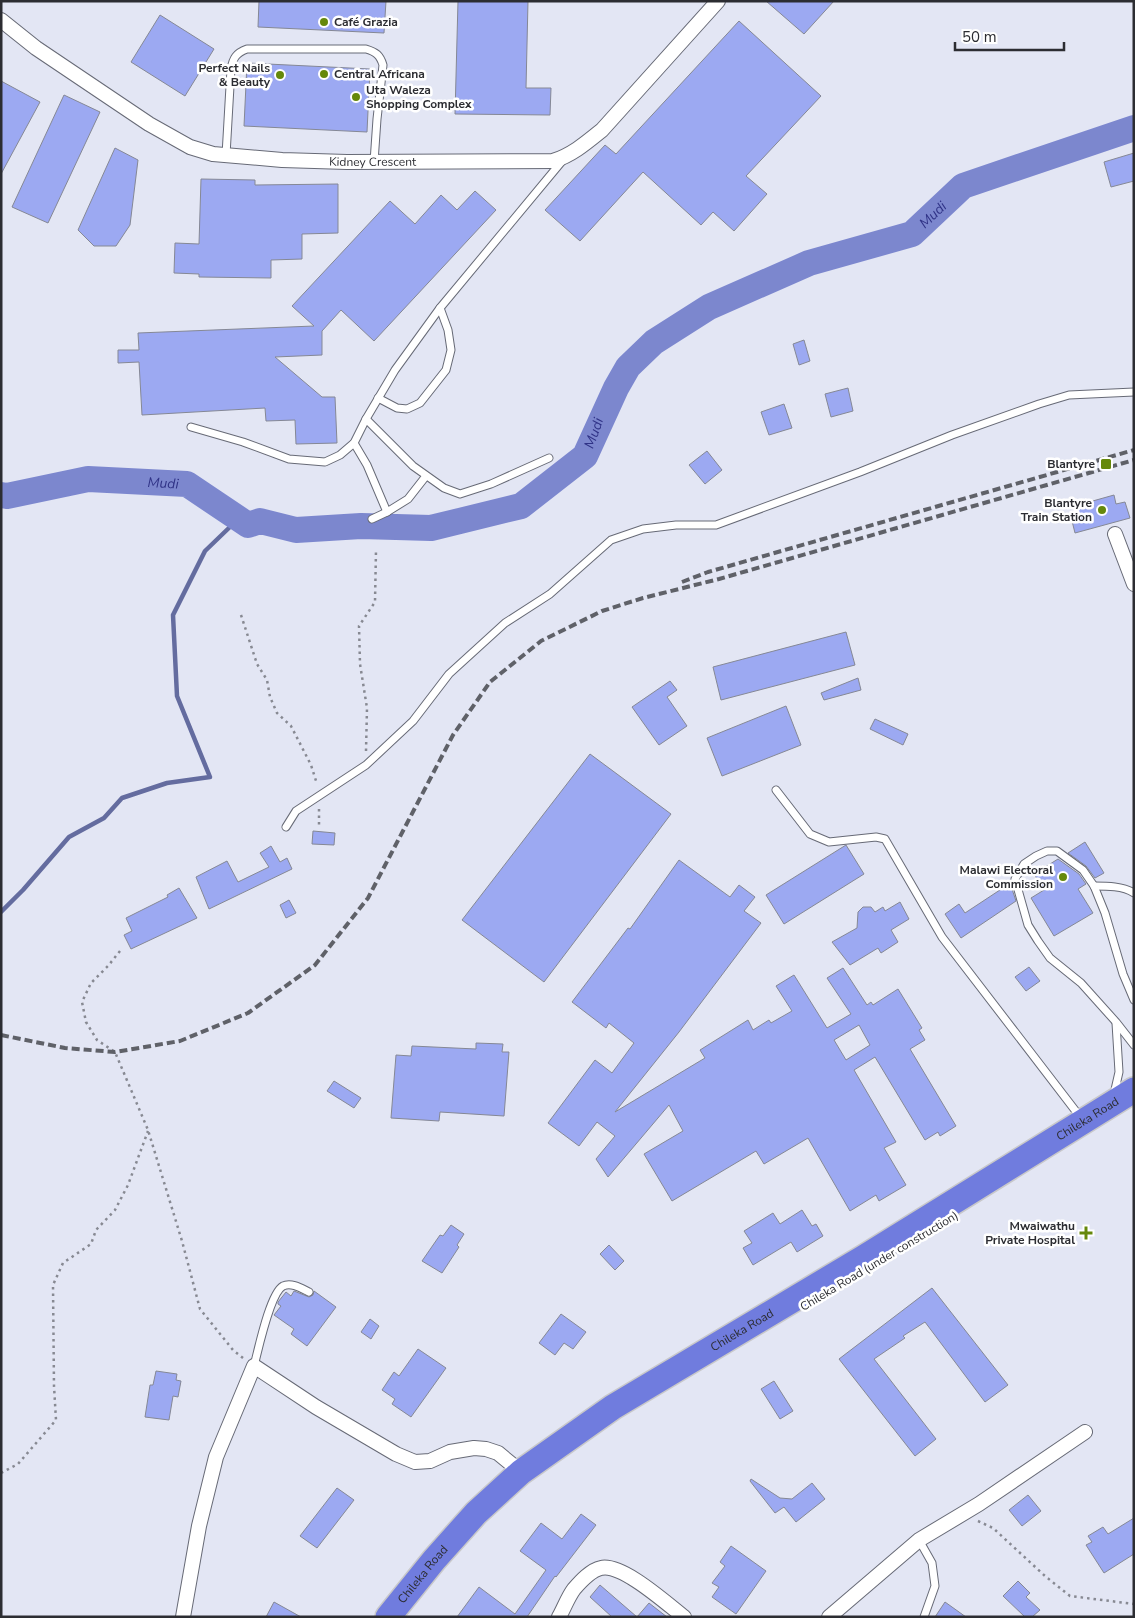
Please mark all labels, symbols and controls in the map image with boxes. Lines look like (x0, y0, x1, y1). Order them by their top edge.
place label: Café Grazia (334, 14, 398, 30)
marker: Café Grazia (318, 16, 330, 28)
scale bar (955, 20, 1064, 52)
text: 50 m (962, 27, 997, 47)
place label: Perfect Nails & Beauty (198, 60, 271, 90)
place label: Central Africana (334, 66, 425, 82)
marker: Central Africana (318, 68, 330, 80)
marker: Perfect Nails & Beauty (274, 69, 286, 81)
place label: Uta Waleza Shopping Complex (366, 82, 472, 112)
marker: Uta Waleza Shopping Complex (350, 91, 362, 103)
street label: Kidney Crescent (329, 153, 417, 170)
water label: Mudi (915, 197, 951, 233)
water label: Mudi (580, 415, 608, 451)
place label: Blantyre (1047, 456, 1095, 472)
marker: Blantyre (1099, 457, 1113, 471)
water label: Mudi (147, 473, 180, 494)
place label: Blantyre Train Station (1021, 495, 1092, 525)
marker: Blantyre Train Station (1096, 504, 1108, 516)
place label: Malawi Electoral Commission (960, 862, 1053, 892)
marker: Malawi Electoral Commission (1057, 871, 1069, 883)
street label: Chileka Road (1053, 1093, 1122, 1144)
street label: Chileka Road (under construction) (797, 1207, 961, 1315)
place label: Mwaiwathu Private Hospital (985, 1218, 1075, 1248)
marker: Mwaiwathu Private Hospital (1079, 1226, 1093, 1240)
street label: Chileka Road (707, 1305, 777, 1355)
street label: Chileka Road (394, 1542, 451, 1607)

